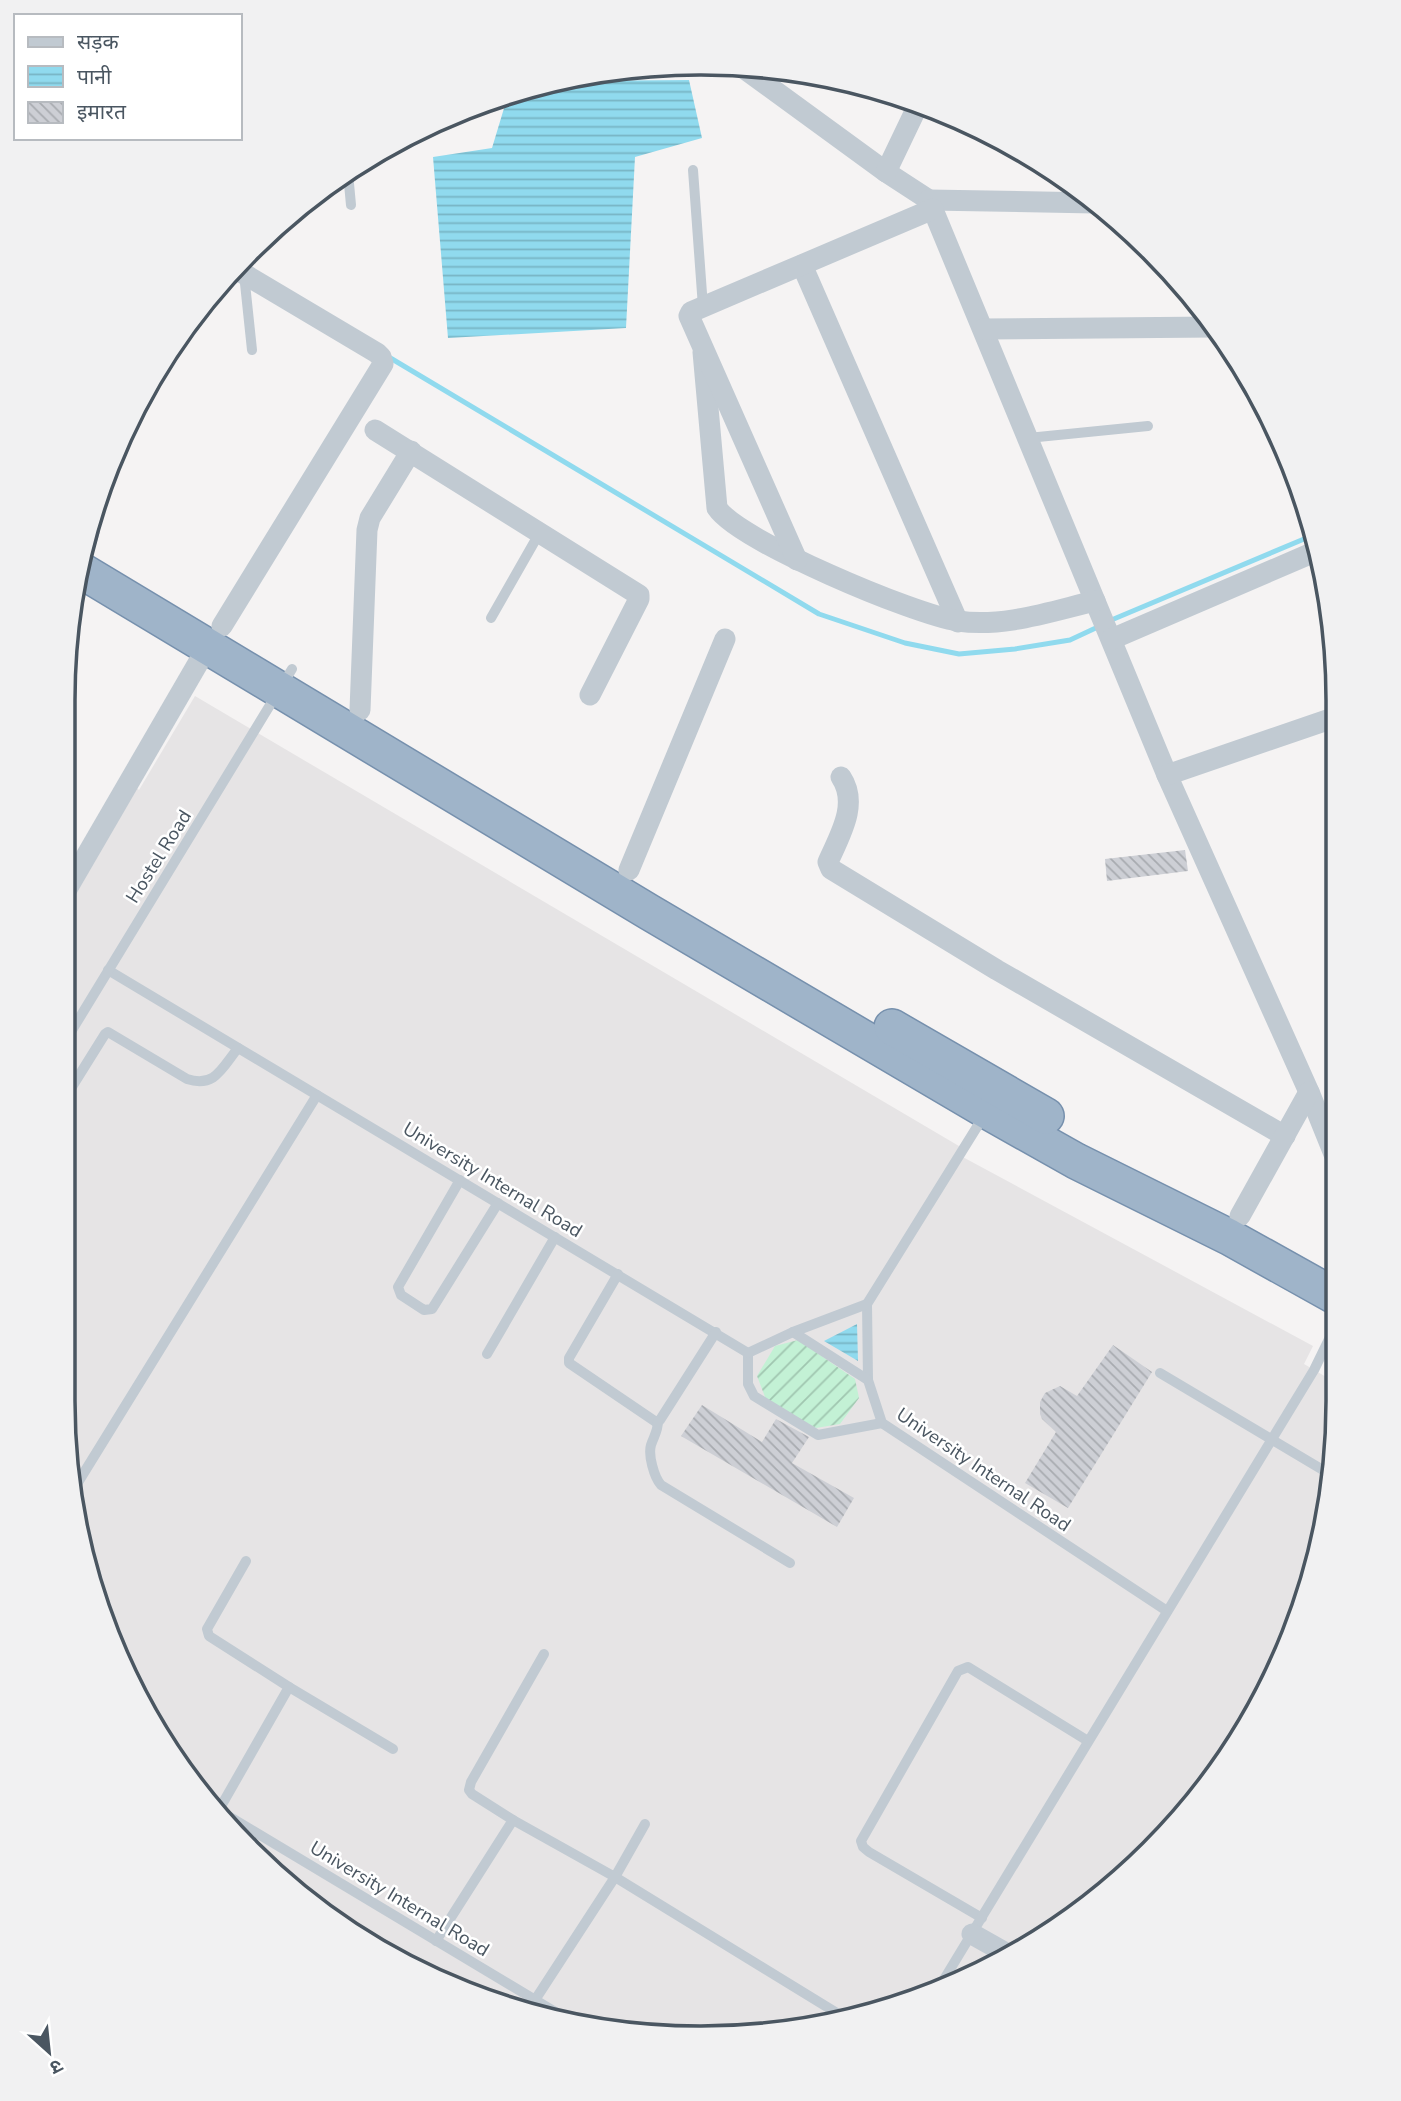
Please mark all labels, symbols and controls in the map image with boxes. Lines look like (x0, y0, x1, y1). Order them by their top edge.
legend (14, 14, 242, 140)
text: सड़क (77, 28, 119, 56)
text: पानी (77, 63, 112, 91)
text: इमारत (77, 98, 127, 126)
street label: Hostel Road (120, 805, 198, 908)
street label: University Internal Road (398, 1116, 587, 1244)
street label: University Internal Road (891, 1402, 1076, 1538)
street label: University Internal Road (305, 1835, 494, 1963)
north arrow (14, 2017, 84, 2087)
text: उ (45, 2052, 67, 2081)

